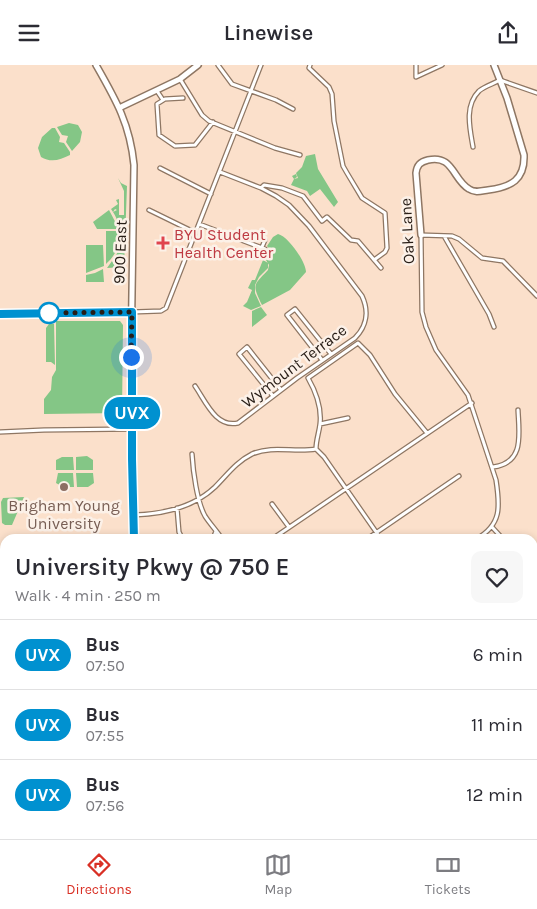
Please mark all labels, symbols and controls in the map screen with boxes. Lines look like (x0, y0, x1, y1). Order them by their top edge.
icon: menu (15, 19, 43, 47)
icon: share (494, 19, 522, 47)
text: Linewise (224, 20, 313, 46)
street label: Oak Lane (396, 197, 418, 265)
street label: 900 East (109, 220, 131, 284)
place label: BYU Student Health Center (174, 225, 274, 262)
marker: BYU Student Health Center (156, 236, 170, 250)
unlabelled marker (38, 302, 60, 324)
street label: Wymount Terrace (238, 320, 350, 412)
your location (119, 345, 144, 370)
line badge: UVX (103, 397, 161, 429)
text: UVX (114, 402, 150, 424)
marker: Brigham Young University (58, 481, 70, 493)
place label: Brigham Young University (8, 496, 120, 533)
button: heart (471, 551, 523, 603)
text: University Pkwy @ 750 E (15, 553, 289, 581)
text: Walk · 4 min · 250 m (15, 586, 161, 605)
text: Bus (86, 634, 120, 656)
text: UVX (25, 644, 61, 666)
text: 6 min (473, 644, 523, 666)
text: 07:50 (86, 656, 125, 675)
text: Bus (86, 704, 120, 726)
text: UVX (25, 714, 61, 736)
text: 11 min (471, 714, 523, 736)
text: 07:55 (86, 726, 124, 745)
text: Bus (86, 774, 120, 796)
text: UVX (25, 784, 61, 806)
text: 12 min (466, 784, 523, 806)
text: 07:56 (86, 796, 124, 815)
tab: Directions (66, 851, 132, 898)
tab: Map (264, 851, 292, 898)
tab: Tickets (425, 851, 471, 898)

